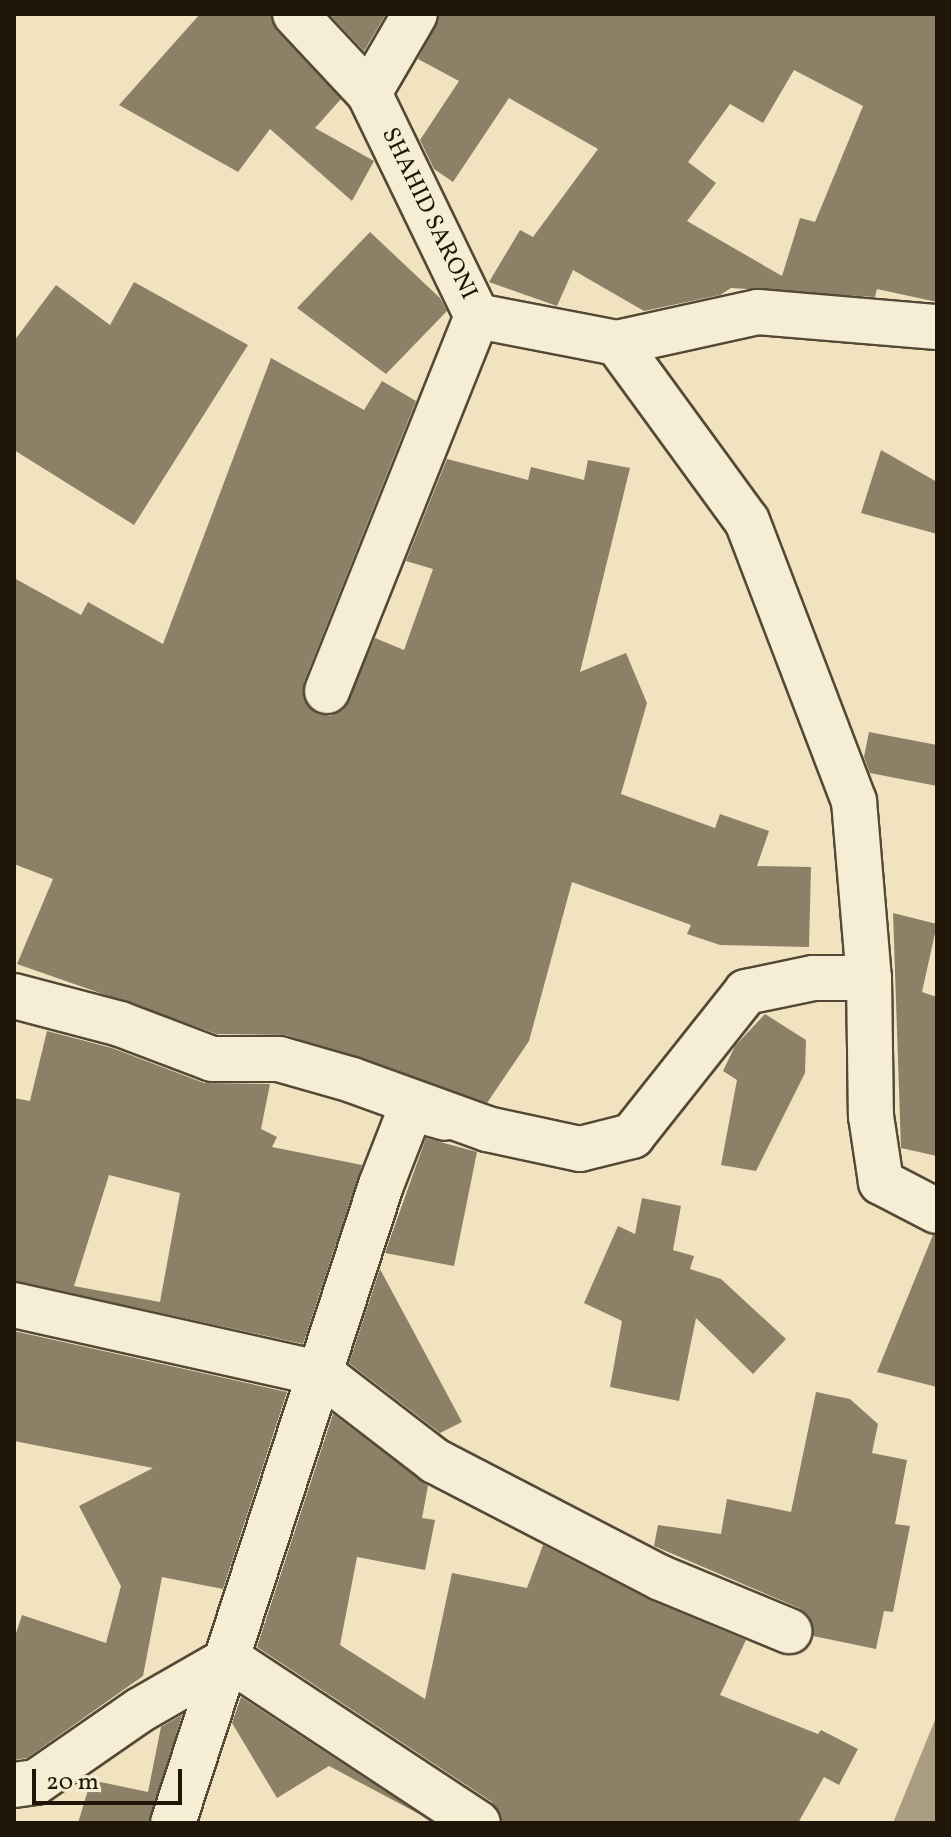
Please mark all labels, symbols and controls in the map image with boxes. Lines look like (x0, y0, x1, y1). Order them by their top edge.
street label: SHAHID SARONI (374, 123, 482, 305)
scale bar (36, 1753, 186, 1803)
text: 20 m (46, 1766, 99, 1800)

